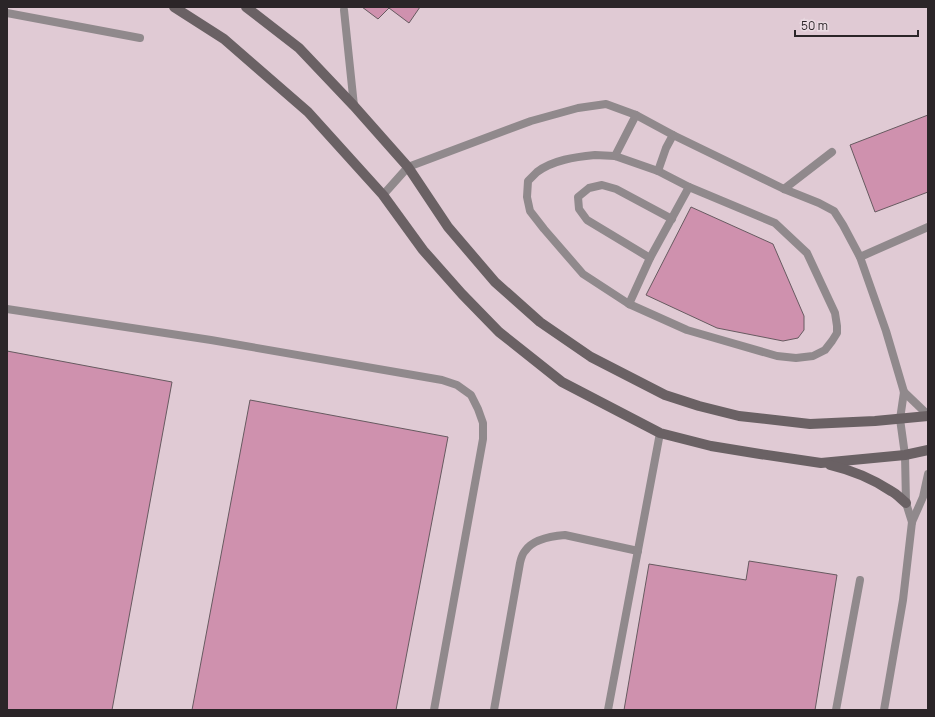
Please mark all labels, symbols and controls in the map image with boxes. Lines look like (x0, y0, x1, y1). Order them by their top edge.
scale bar (795, 12, 918, 38)
text: 50 m (801, 17, 828, 34)

